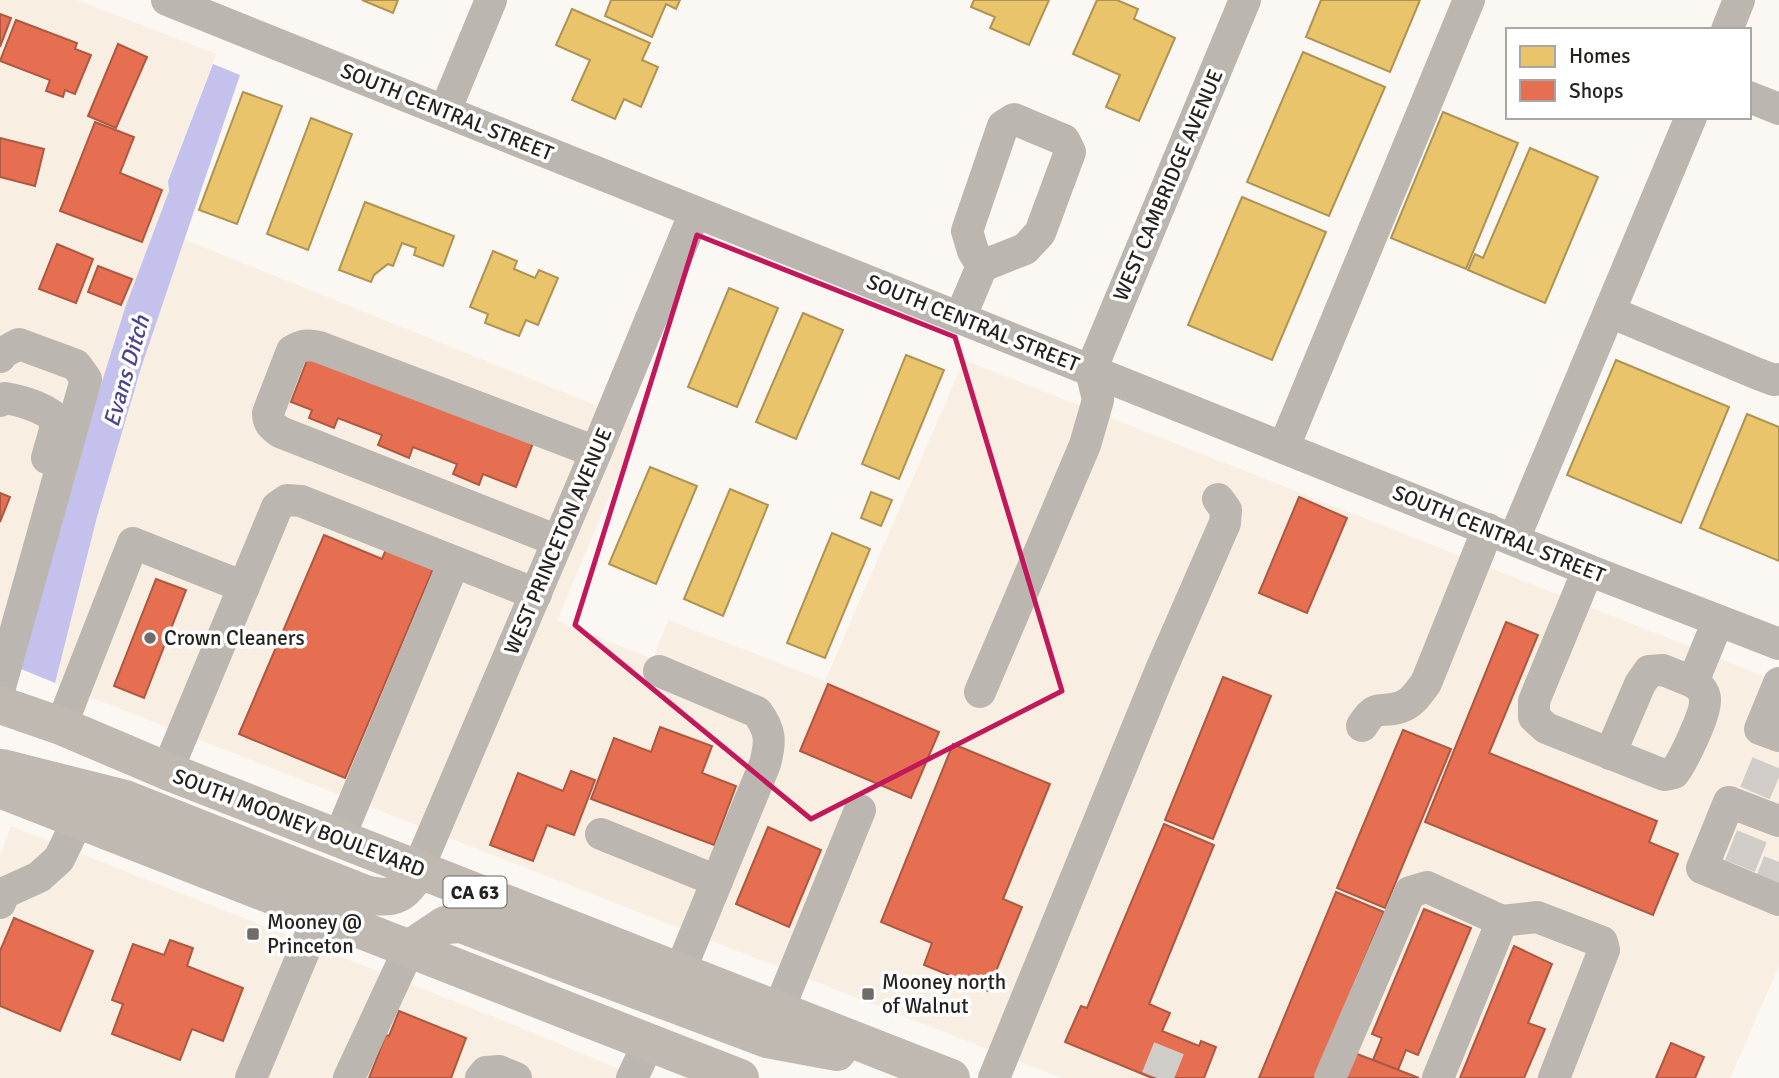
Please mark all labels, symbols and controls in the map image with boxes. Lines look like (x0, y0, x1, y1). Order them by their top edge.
legend (1506, 28, 1751, 119)
text: Homes (1569, 43, 1631, 69)
street label: SOUTH CENTRAL STREET (337, 57, 558, 167)
street label: WEST CAMBRIDGE AVENUE (1107, 65, 1229, 305)
text: Shops (1569, 78, 1623, 104)
street label: SOUTH CENTRAL STREET (863, 268, 1084, 378)
water label: Evans Ditch (97, 311, 157, 430)
street label: WEST PRINCETON AVENUE (498, 424, 618, 658)
street label: SOUTH CENTRAL STREET (1389, 479, 1610, 589)
place label: Crown Cleaners (164, 625, 305, 651)
marker: Crown Cleaners (142, 630, 158, 646)
street label: SOUTH MOONEY BOULEVARD (169, 763, 429, 883)
road number: CA 63 (444, 876, 506, 908)
place label: Mooney @ Princeton (267, 909, 362, 959)
marker: Mooney @ Princeton (245, 926, 261, 942)
place label: Mooney north of Walnut (882, 969, 1006, 1019)
marker: Mooney north of Walnut (860, 986, 876, 1002)

